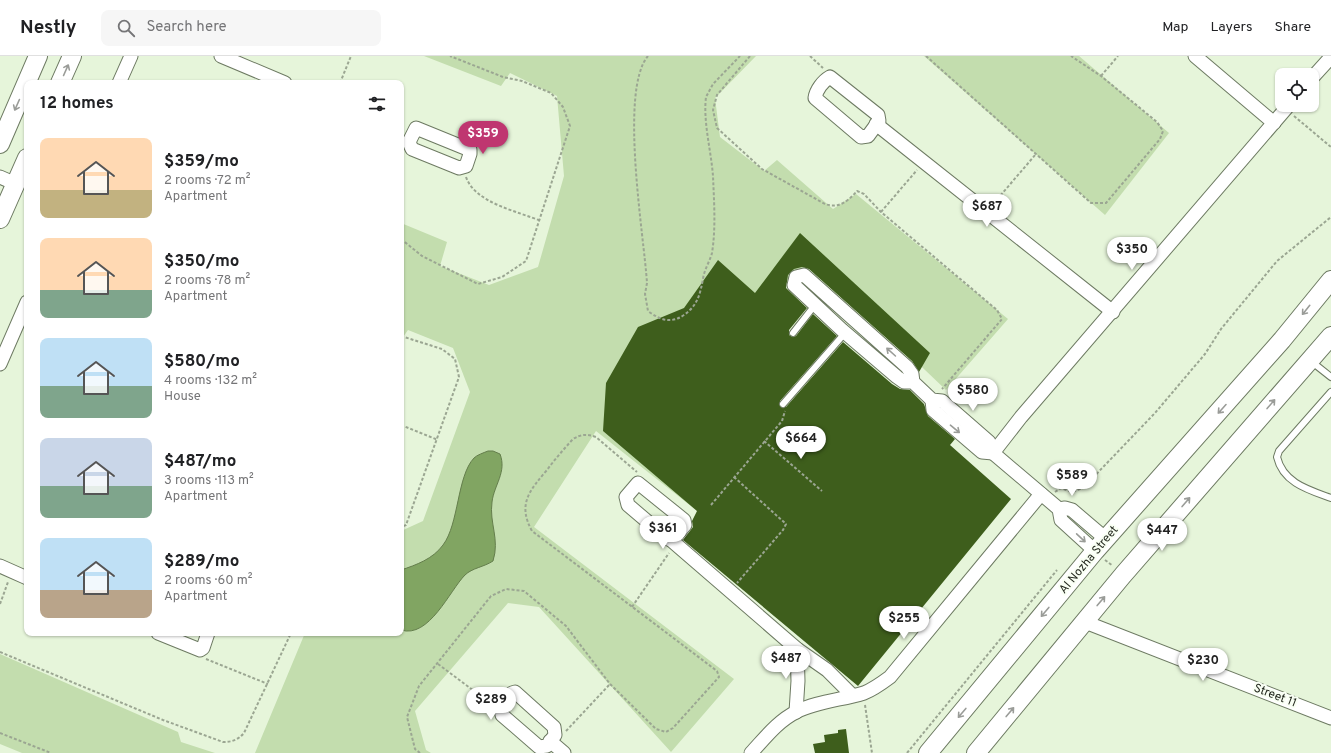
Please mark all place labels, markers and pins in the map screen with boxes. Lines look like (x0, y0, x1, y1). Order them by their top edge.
pin: $359 (459, 121, 507, 155)
pin: $687 (963, 194, 1011, 228)
pin: $350 (1108, 237, 1156, 271)
pin: $580 (949, 378, 997, 412)
pin: $664 (777, 426, 825, 460)
pin: $589 (1048, 463, 1096, 497)
pin: $361 (639, 516, 687, 550)
pin: $447 (1138, 518, 1186, 552)
pin: $255 (880, 606, 928, 640)
pin: $487 (762, 646, 810, 680)
pin: $230 (1179, 648, 1227, 682)
pin: $289 (467, 687, 515, 721)

